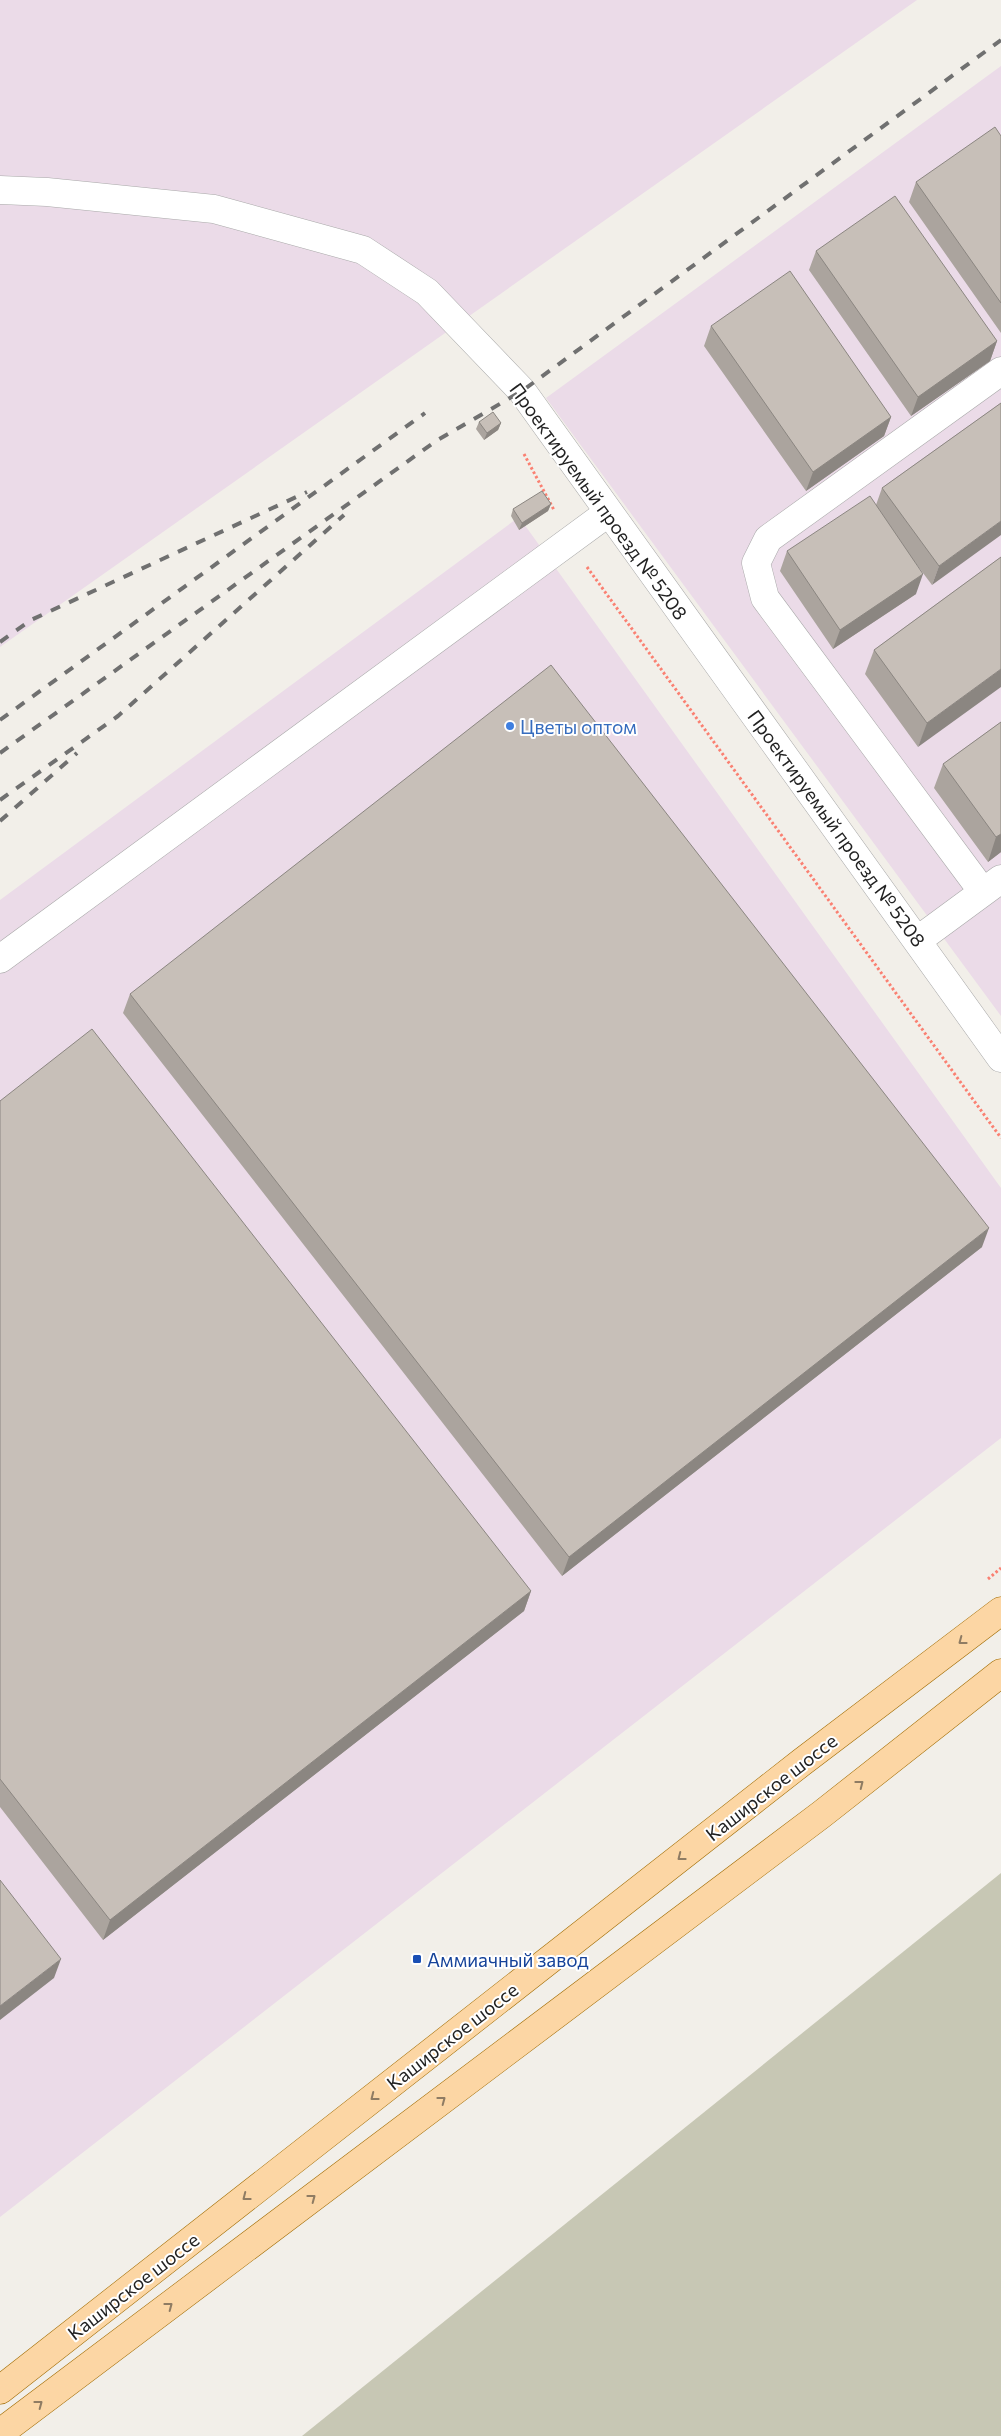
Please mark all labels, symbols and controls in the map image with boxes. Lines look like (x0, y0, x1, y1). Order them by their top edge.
street label: Проектируемый проезд № 5208 (505, 378, 693, 624)
street label: Проектируемый проезд № 5208 (743, 705, 931, 951)
place label: Цветы оптом (520, 715, 637, 738)
marker: Цветы оптом (504, 720, 516, 732)
one-way arrow (959, 1635, 968, 1643)
street label: Каширское шоссе (701, 1729, 841, 1845)
one-way arrow (855, 1780, 864, 1789)
one-way arrow (677, 1851, 687, 1860)
place label: Аммиачный завод (427, 1948, 589, 1971)
marker: Аммиачный завод (411, 1953, 423, 1965)
street label: Каширское шоссе (382, 1978, 522, 2094)
one-way arrow (371, 2092, 380, 2100)
one-way arrow (436, 2098, 445, 2106)
one-way arrow (243, 2192, 252, 2200)
one-way arrow (306, 2195, 316, 2204)
street label: Каширское шоссе (63, 2228, 203, 2344)
one-way arrow (163, 2304, 172, 2312)
one-way arrow (33, 2401, 43, 2410)

